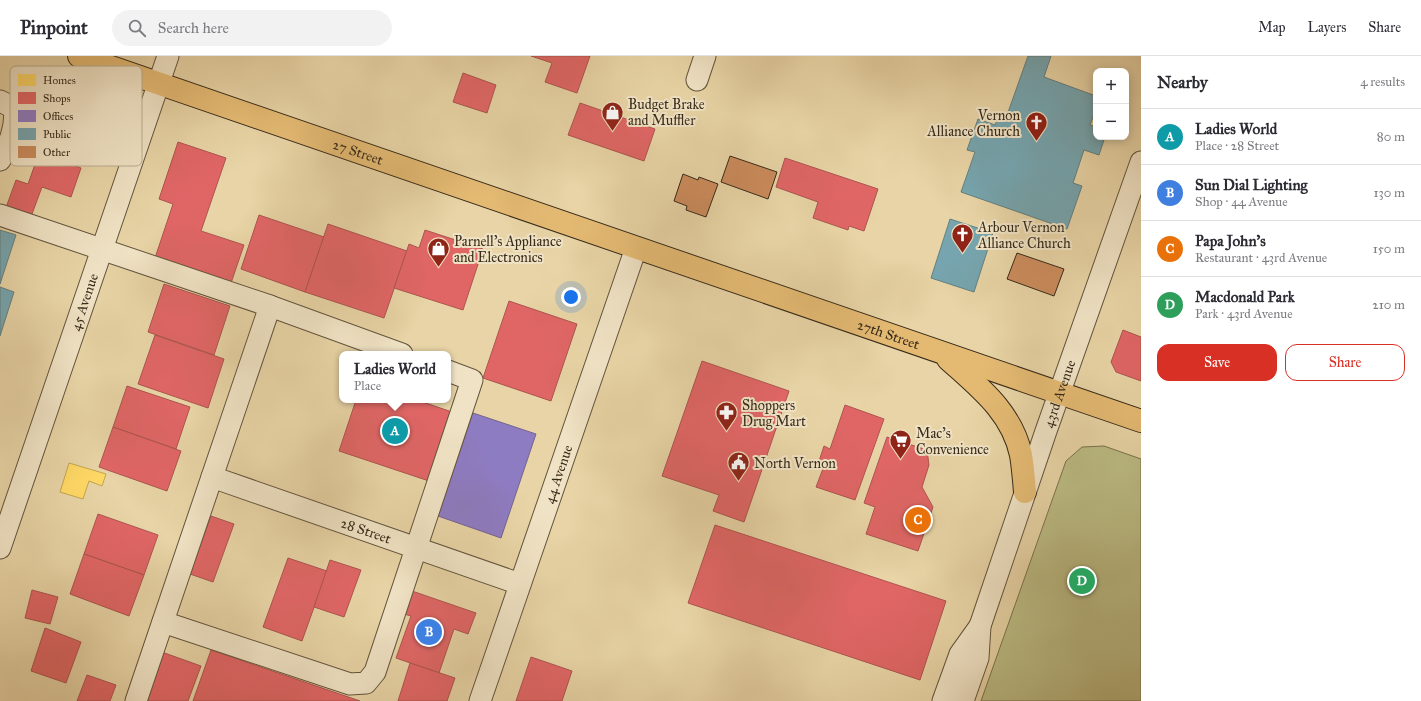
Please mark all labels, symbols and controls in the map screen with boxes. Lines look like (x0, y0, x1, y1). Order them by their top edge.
search box (112, 10, 392, 46)
text: Pinpoint (20, 16, 88, 39)
icon: search (126, 17, 148, 39)
text: Search here (158, 19, 229, 37)
text: Map (1258, 19, 1286, 36)
text: Layers (1308, 19, 1346, 36)
text: Share (1368, 19, 1401, 36)
legend (10, 66, 142, 166)
map controls (1093, 68, 1129, 140)
button: + (1093, 68, 1129, 104)
text: Nearby (1157, 72, 1208, 93)
text: Homes (43, 74, 76, 87)
text: 4 results (1360, 74, 1405, 90)
text: Shops (43, 92, 71, 105)
place label: Budget Brake and Muffler (628, 96, 705, 129)
shop icon: Budget Brake and Muffler (599, 99, 625, 132)
button: − (1093, 104, 1129, 140)
place label: Vernon Alliance Church (926, 107, 1020, 140)
text: Offices (43, 110, 73, 123)
church icon: Vernon Alliance Church (1023, 110, 1049, 143)
text: Ladies World (1195, 120, 1277, 138)
text: Public (43, 128, 71, 141)
text: A (1166, 129, 1174, 145)
text: 80 m (1377, 129, 1405, 145)
street label: 27 Street (331, 135, 385, 168)
text: Place · 28 Street (1195, 138, 1279, 154)
text: Other (43, 146, 71, 159)
text: Sun Dial Lighting (1195, 176, 1308, 194)
text: B (1166, 185, 1174, 201)
text: 130 m (1373, 185, 1405, 201)
text: Shop · 44 Avenue (1195, 194, 1288, 210)
place label: Arbour Vernon Alliance Church (977, 219, 1071, 252)
church icon: Arbour Vernon Alliance Church (949, 222, 975, 255)
text: Papa John's (1195, 232, 1266, 250)
place label: Parnell's Appliance and Electronics (454, 233, 562, 266)
shop icon: Parnell's Appliance and Electronics (425, 236, 451, 269)
text: C (1166, 241, 1174, 257)
text: 150 m (1373, 241, 1405, 257)
text: Restaurant · 43rd Avenue (1195, 250, 1327, 266)
street label: 45 Avenue (66, 271, 102, 333)
your location (561, 287, 581, 307)
text: Macdonald Park (1195, 288, 1295, 306)
text: D (1165, 297, 1175, 313)
text: 210 m (1372, 297, 1405, 313)
text: Park · 43rd Avenue (1195, 306, 1293, 322)
street label: 27th Street (855, 316, 922, 353)
button: Save (1157, 344, 1277, 381)
button: Share (1285, 344, 1405, 381)
popup (339, 351, 451, 403)
street label: 43rd Avenue (1039, 357, 1079, 430)
text: Ladies World (354, 360, 436, 378)
text: Place (354, 378, 381, 394)
place label: Shoppers Drug Mart (742, 397, 806, 430)
pharmacy icon: Shoppers Drug Mart (713, 400, 739, 433)
pin: A (382, 416, 408, 446)
place label: Mac's Convenience (916, 425, 989, 458)
supermarket icon: Mac's Convenience (887, 428, 913, 461)
street label: 44 Avenue (540, 442, 576, 506)
public building icon: North Vernon (725, 450, 751, 483)
place label: North Vernon (754, 455, 836, 472)
pin: C (905, 505, 931, 535)
street label: 28 Street (339, 514, 393, 547)
pin: D (1069, 566, 1095, 596)
pin: B (416, 617, 442, 647)

